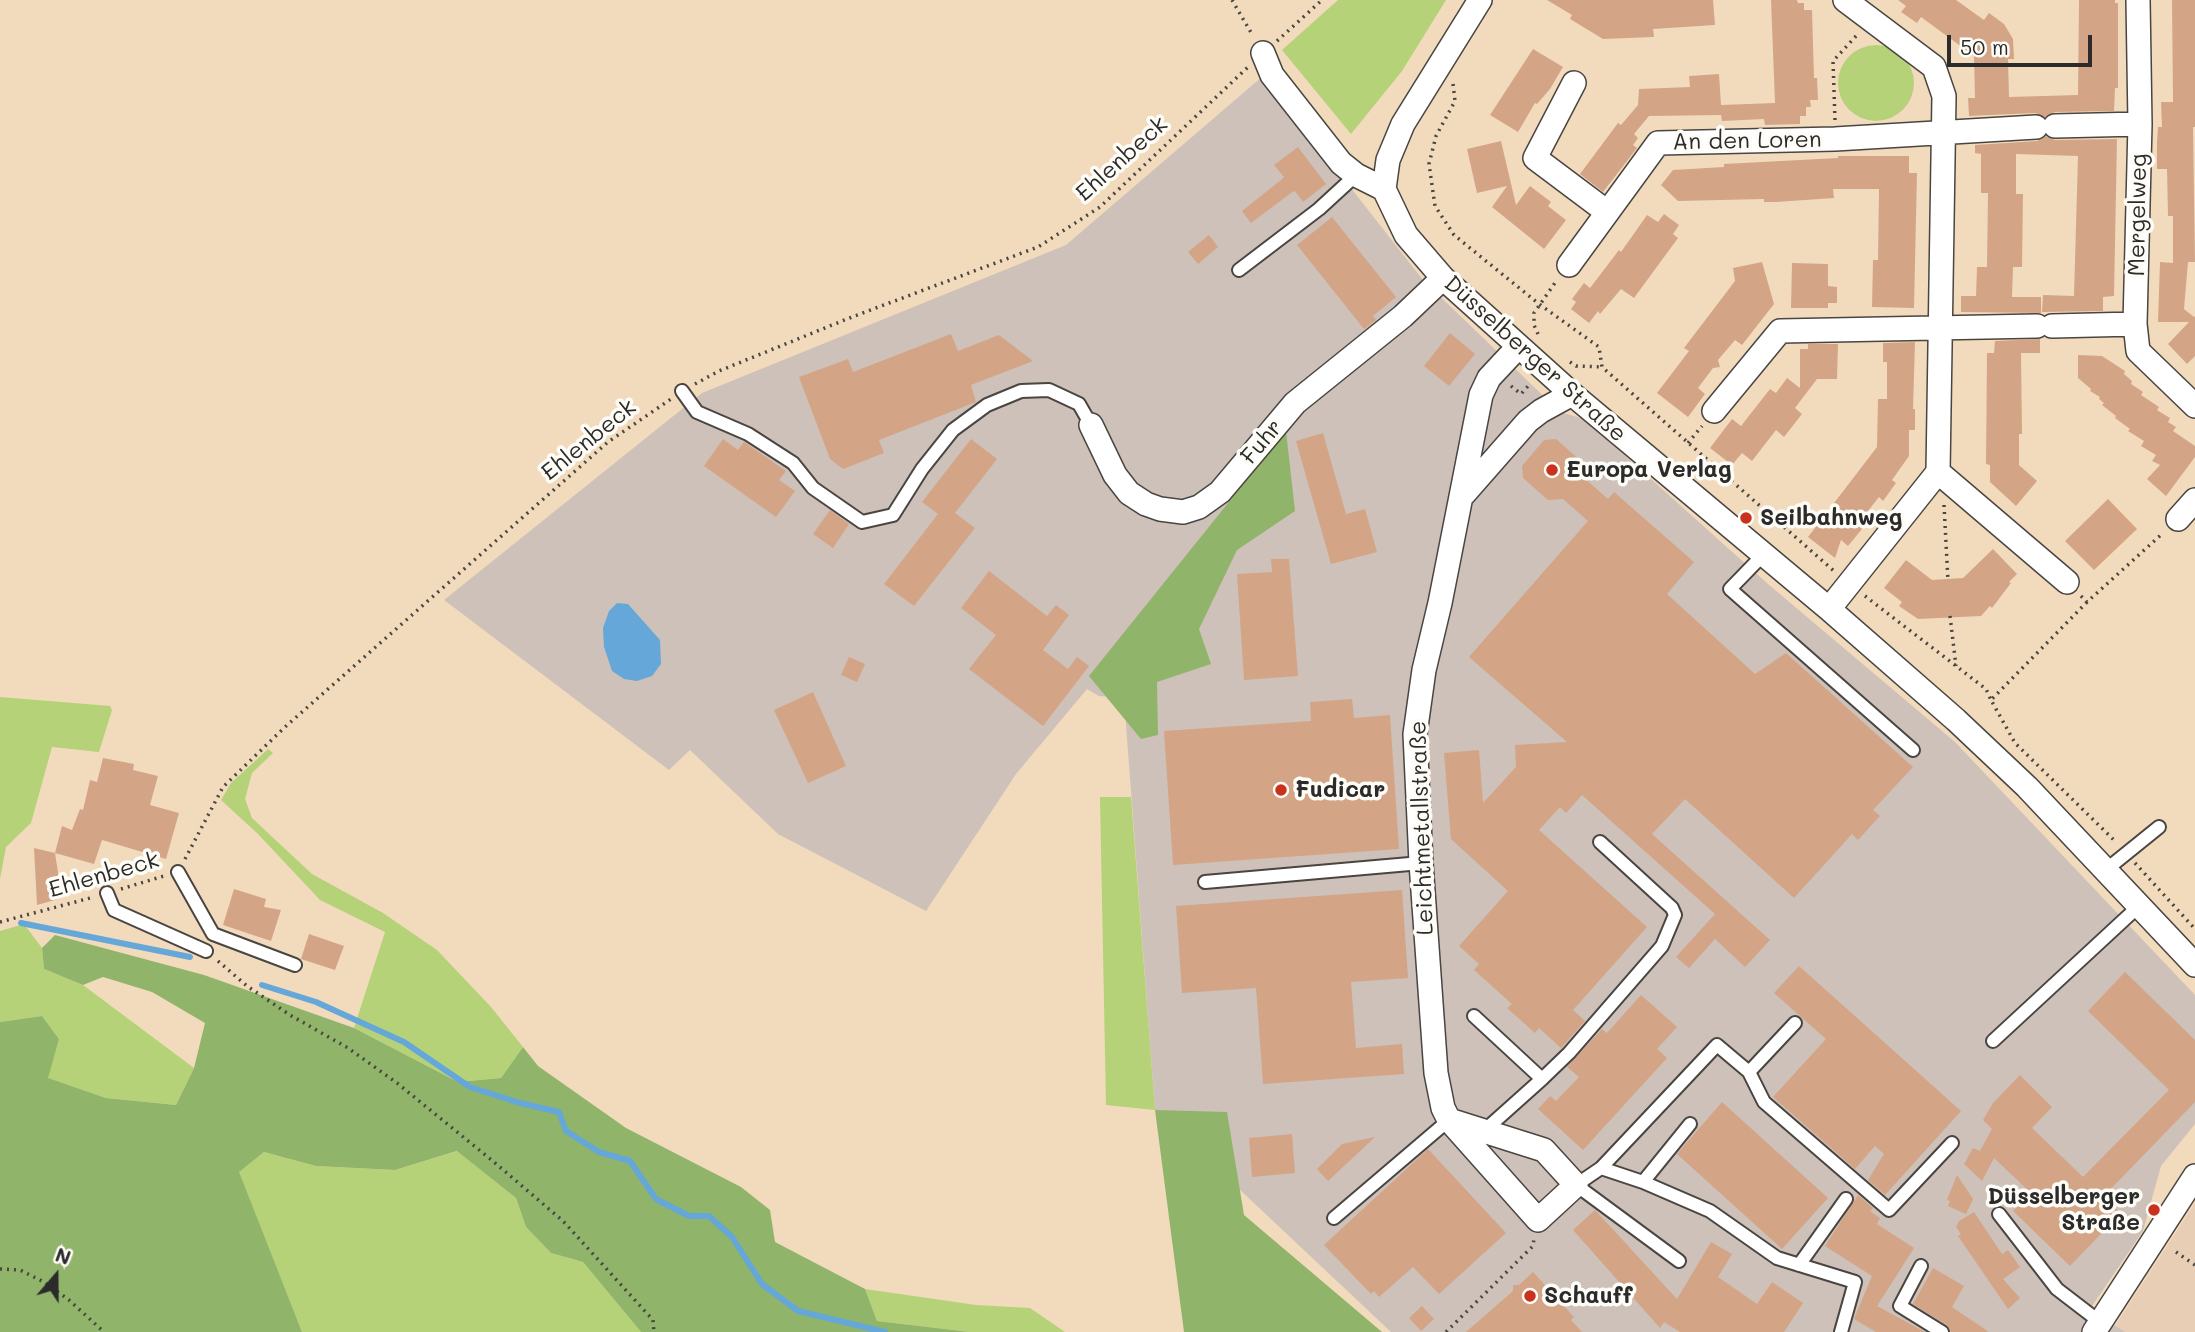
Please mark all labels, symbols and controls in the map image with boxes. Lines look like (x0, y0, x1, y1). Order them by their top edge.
scale bar (1950, 21, 2095, 65)
text: 50 m (1960, 33, 2009, 60)
street label: Ehlenbeck (1071, 111, 1173, 207)
street label: An den Loren (1672, 126, 1822, 156)
street label: Mergelweg (2123, 153, 2153, 277)
street label: Düsselberger Straße (1438, 270, 1632, 448)
street label: Ehlenbeck (536, 394, 642, 486)
street label: Fuhr (1235, 414, 1289, 470)
place label: Europa Verlag (1566, 456, 1732, 484)
marker: Europa Verlag (1544, 462, 1560, 478)
place label: Seilbahnweg (1760, 504, 1903, 532)
marker: Seilbahnweg (1738, 510, 1754, 526)
street label: Leichtmetallstraße (1404, 720, 1440, 936)
place label: Fudicar (1295, 776, 1385, 804)
marker: Fudicar (1273, 782, 1289, 798)
street label: Ehlenbeck (46, 846, 162, 904)
place label: Düsselberger Straße (1988, 1183, 2140, 1237)
marker: Düsselberger Straße (2146, 1202, 2162, 1218)
north arrow (21, 1241, 91, 1311)
text: N (52, 1242, 74, 1270)
place label: Schauff (1544, 1282, 1633, 1310)
marker: Schauff (1522, 1288, 1538, 1304)

